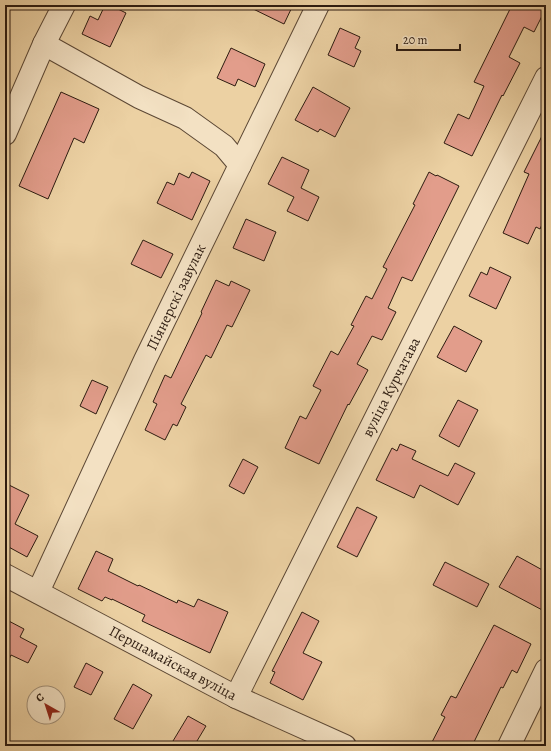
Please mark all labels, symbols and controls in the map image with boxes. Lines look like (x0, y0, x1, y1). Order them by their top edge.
scale bar (397, 26, 460, 52)
text: 20 m (403, 32, 427, 48)
street label: Піянерскі завулак (142, 240, 211, 354)
street label: вуліца Курчатава (357, 334, 425, 440)
street label: Першамайская вуліца (106, 621, 240, 705)
north arrow (26, 685, 66, 725)
text: С (33, 690, 48, 706)

